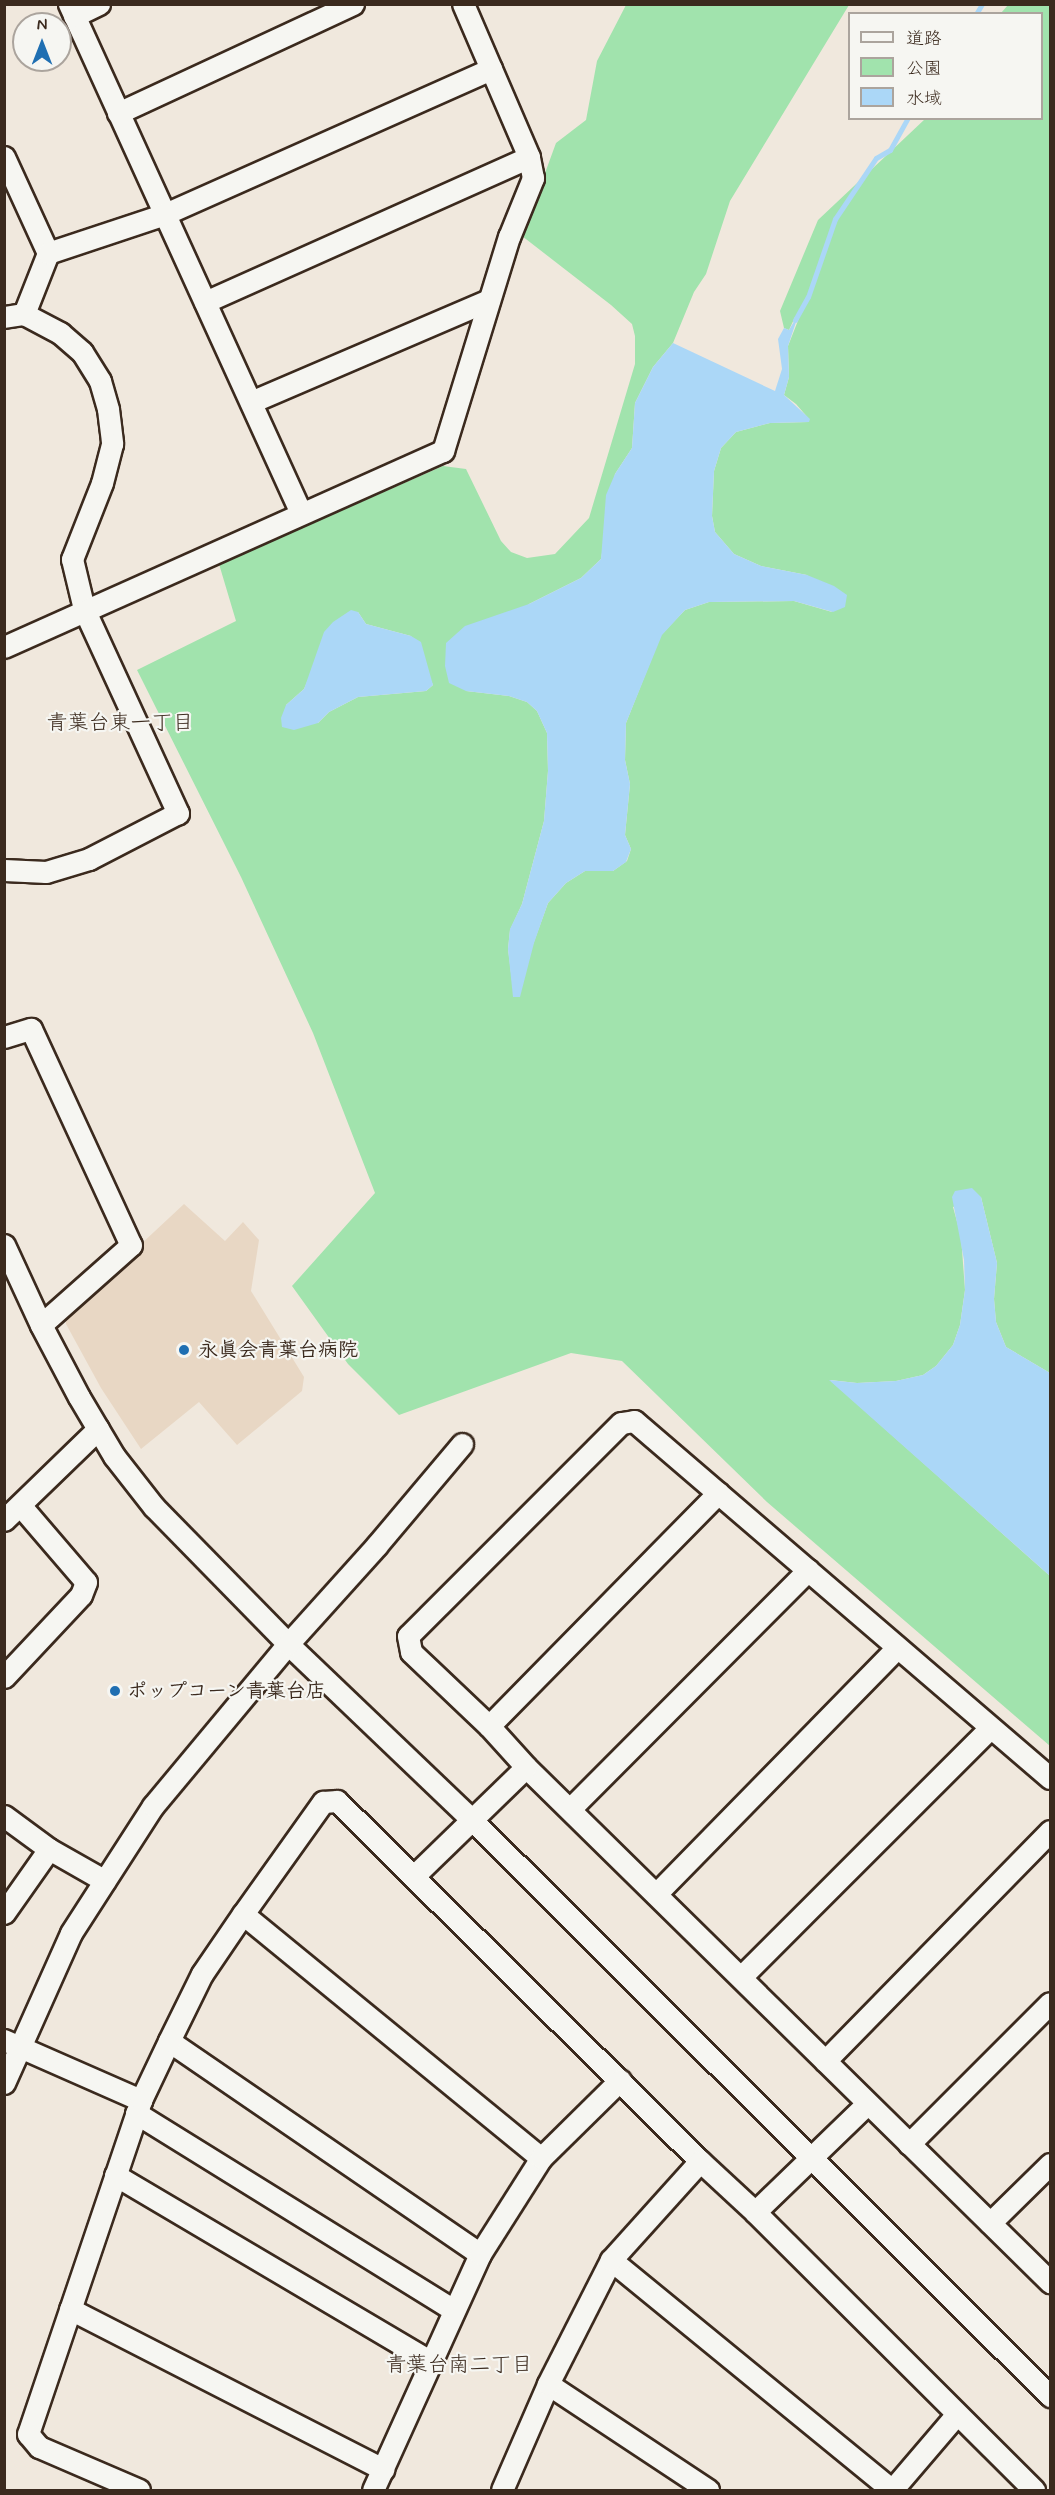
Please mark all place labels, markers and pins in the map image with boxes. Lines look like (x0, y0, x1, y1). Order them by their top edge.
place label: 永眞会青葉台病院 (198, 1338, 358, 1362)
marker: 永眞会青葉台病院 (175, 1341, 193, 1359)
place label: ポップコーン青葉台店 (127, 1679, 327, 1703)
marker: ポップコーン青葉台店 (108, 1684, 122, 1698)

